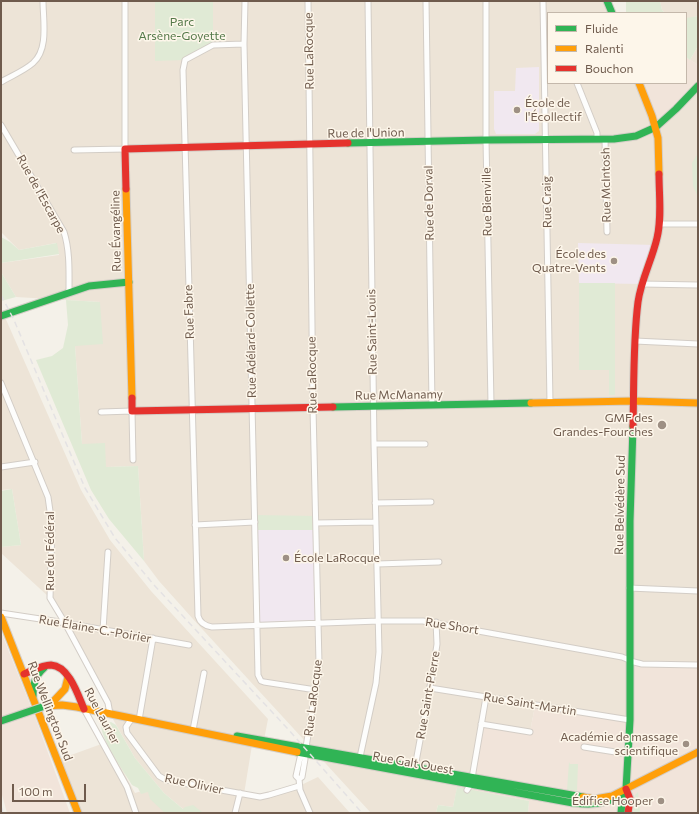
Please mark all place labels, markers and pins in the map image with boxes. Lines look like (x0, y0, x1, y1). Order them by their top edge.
place label: École de l'Écollectif (525, 96, 582, 124)
marker: École de l'Écollectif (512, 105, 522, 115)
place label: École des Quatre-Vents (532, 247, 606, 275)
marker: École des Quatre-Vents (609, 256, 619, 266)
place label: GMF des Grandes-Fourches (553, 411, 653, 439)
marker: GMF des Grandes-Fourches (656, 419, 668, 431)
place label: École LaRocque (294, 551, 380, 565)
marker: École LaRocque (281, 553, 291, 563)
place label: Académie de massage scientifique (560, 730, 678, 758)
marker: Académie de massage scientifique (681, 739, 691, 749)
place label: Édifice Hooper (572, 794, 653, 808)
marker: Édifice Hooper (656, 796, 666, 806)

